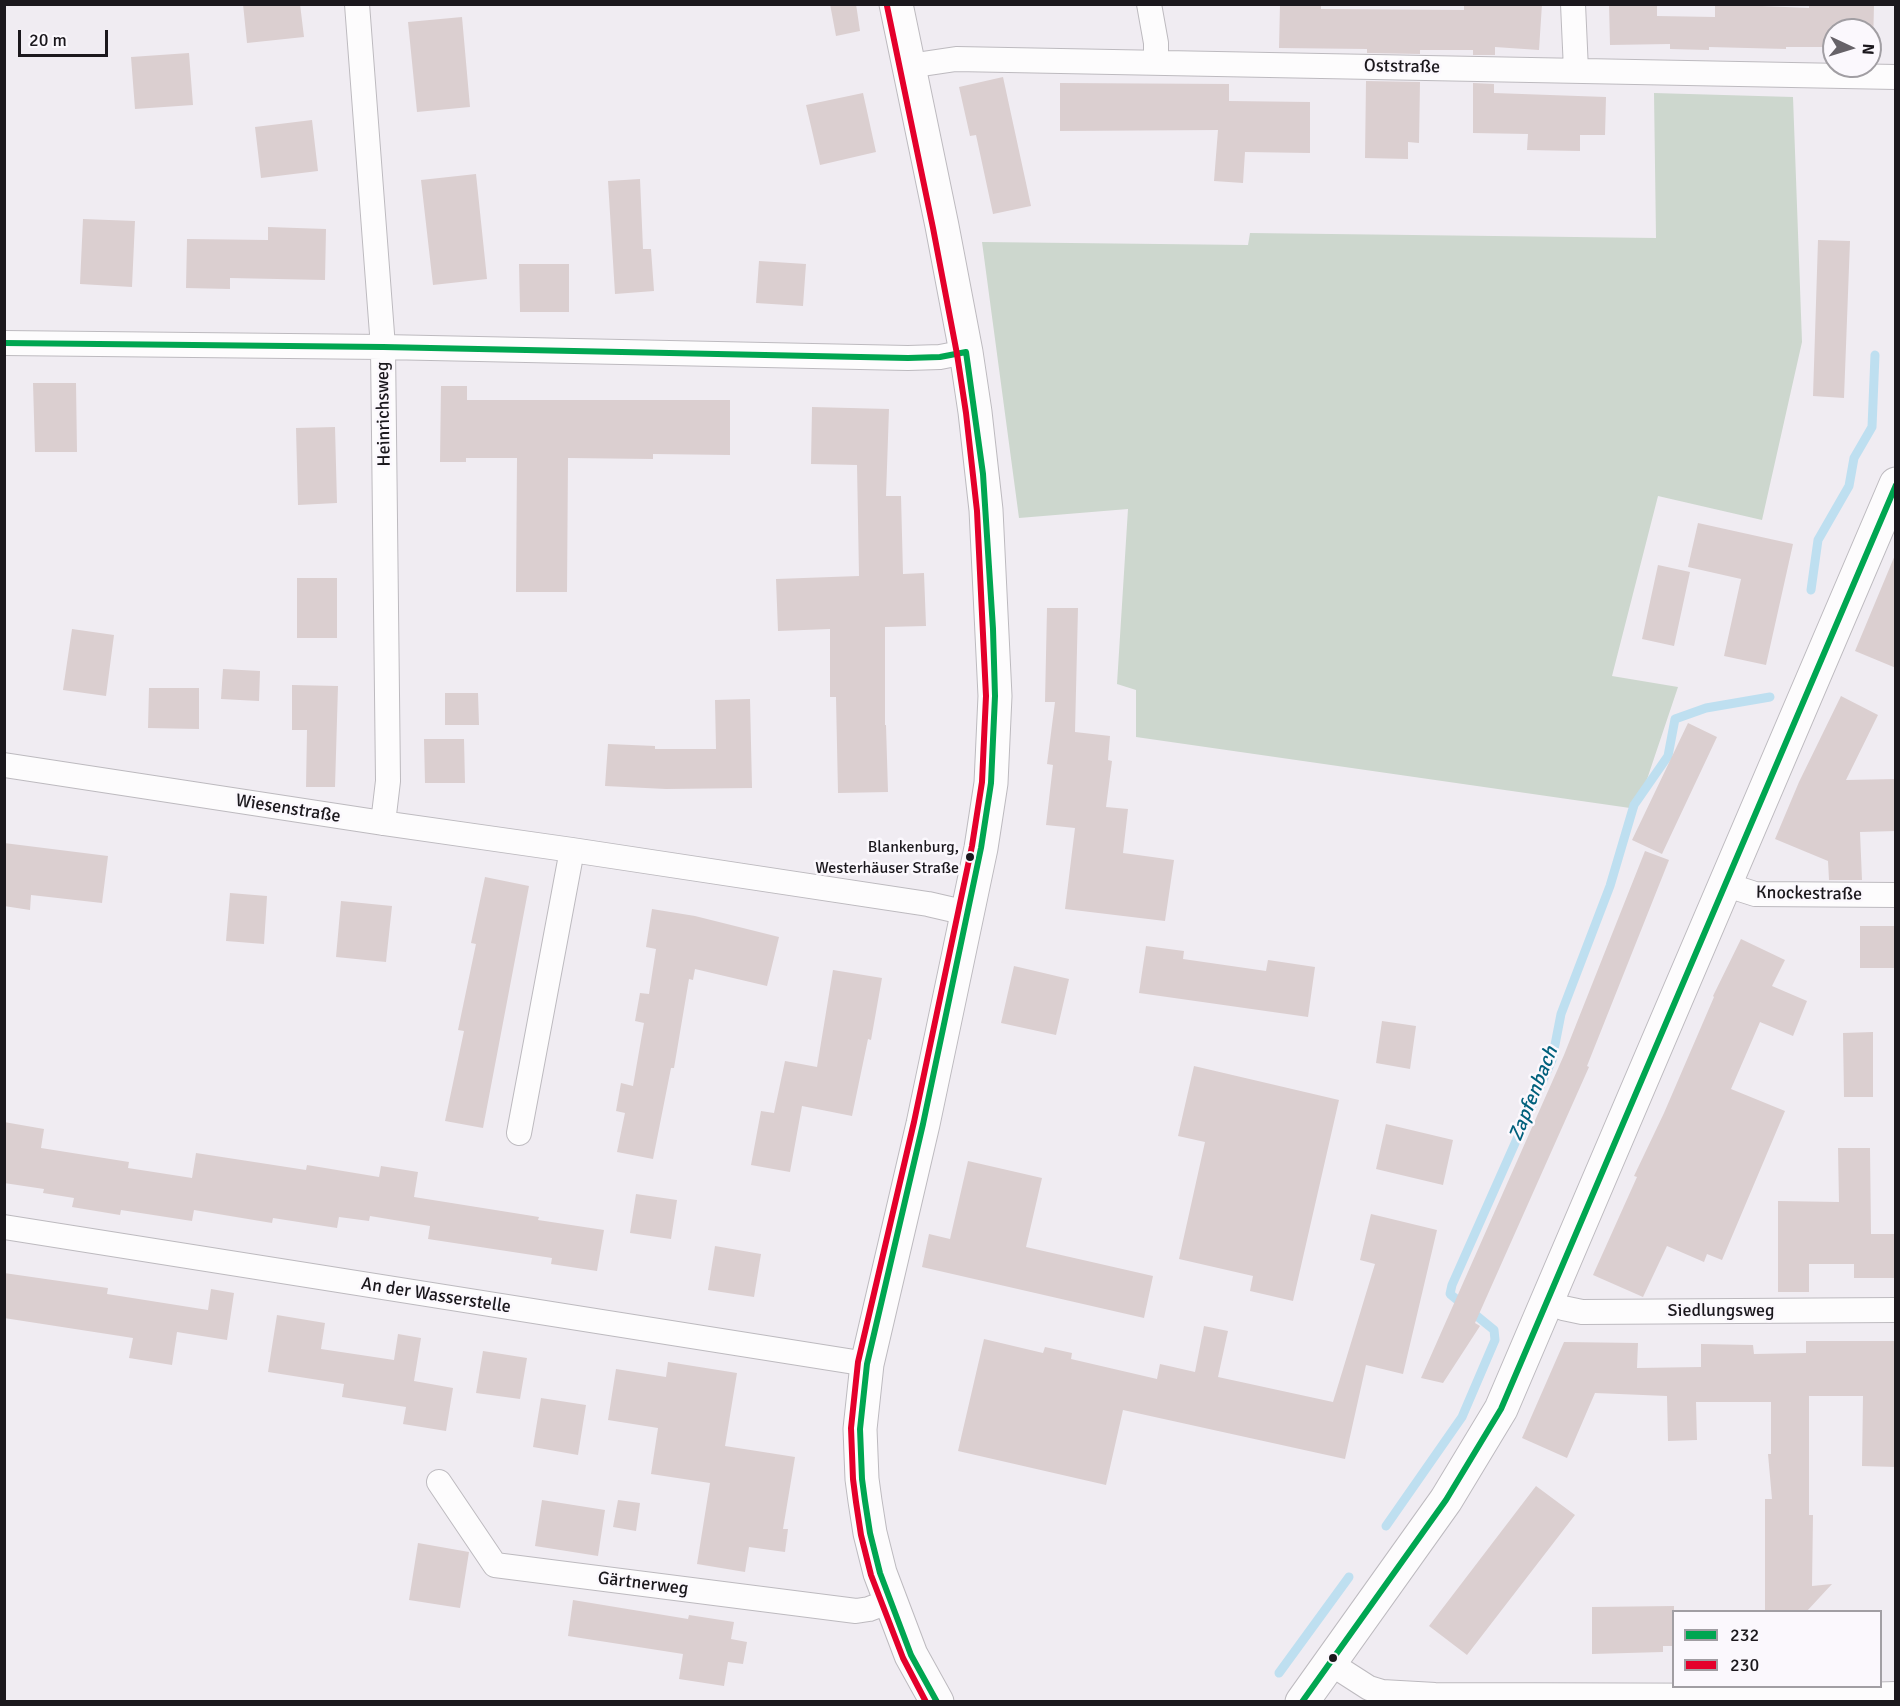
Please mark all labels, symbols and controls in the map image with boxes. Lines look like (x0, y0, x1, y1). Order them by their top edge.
scale bar (21, 18, 111, 56)
north arrow (1822, 18, 1882, 78)
text: 20 m (29, 29, 67, 51)
text: N (1858, 43, 1878, 55)
street label: Oststraße (1364, 56, 1440, 78)
street label: Heinrichsweg (372, 361, 396, 467)
street label: Wiesenstraße (234, 790, 342, 828)
place label: Blankenburg, Westerhäuser Straße (815, 838, 959, 876)
marker: Blankenburg, Westerhäuser Straße (964, 851, 976, 863)
street label: Knockestraße (1756, 882, 1862, 906)
water label: Zapfenbach (1504, 1043, 1564, 1145)
street label: An der Wasserstelle (360, 1273, 512, 1319)
street label: Siedlungsweg (1668, 1300, 1774, 1322)
street label: Gärtnerweg (596, 1568, 690, 1600)
legend (1672, 1610, 1882, 1688)
text: 232 (1730, 1624, 1759, 1646)
unlabelled marker (1327, 1652, 1339, 1664)
text: 230 (1730, 1654, 1759, 1676)

